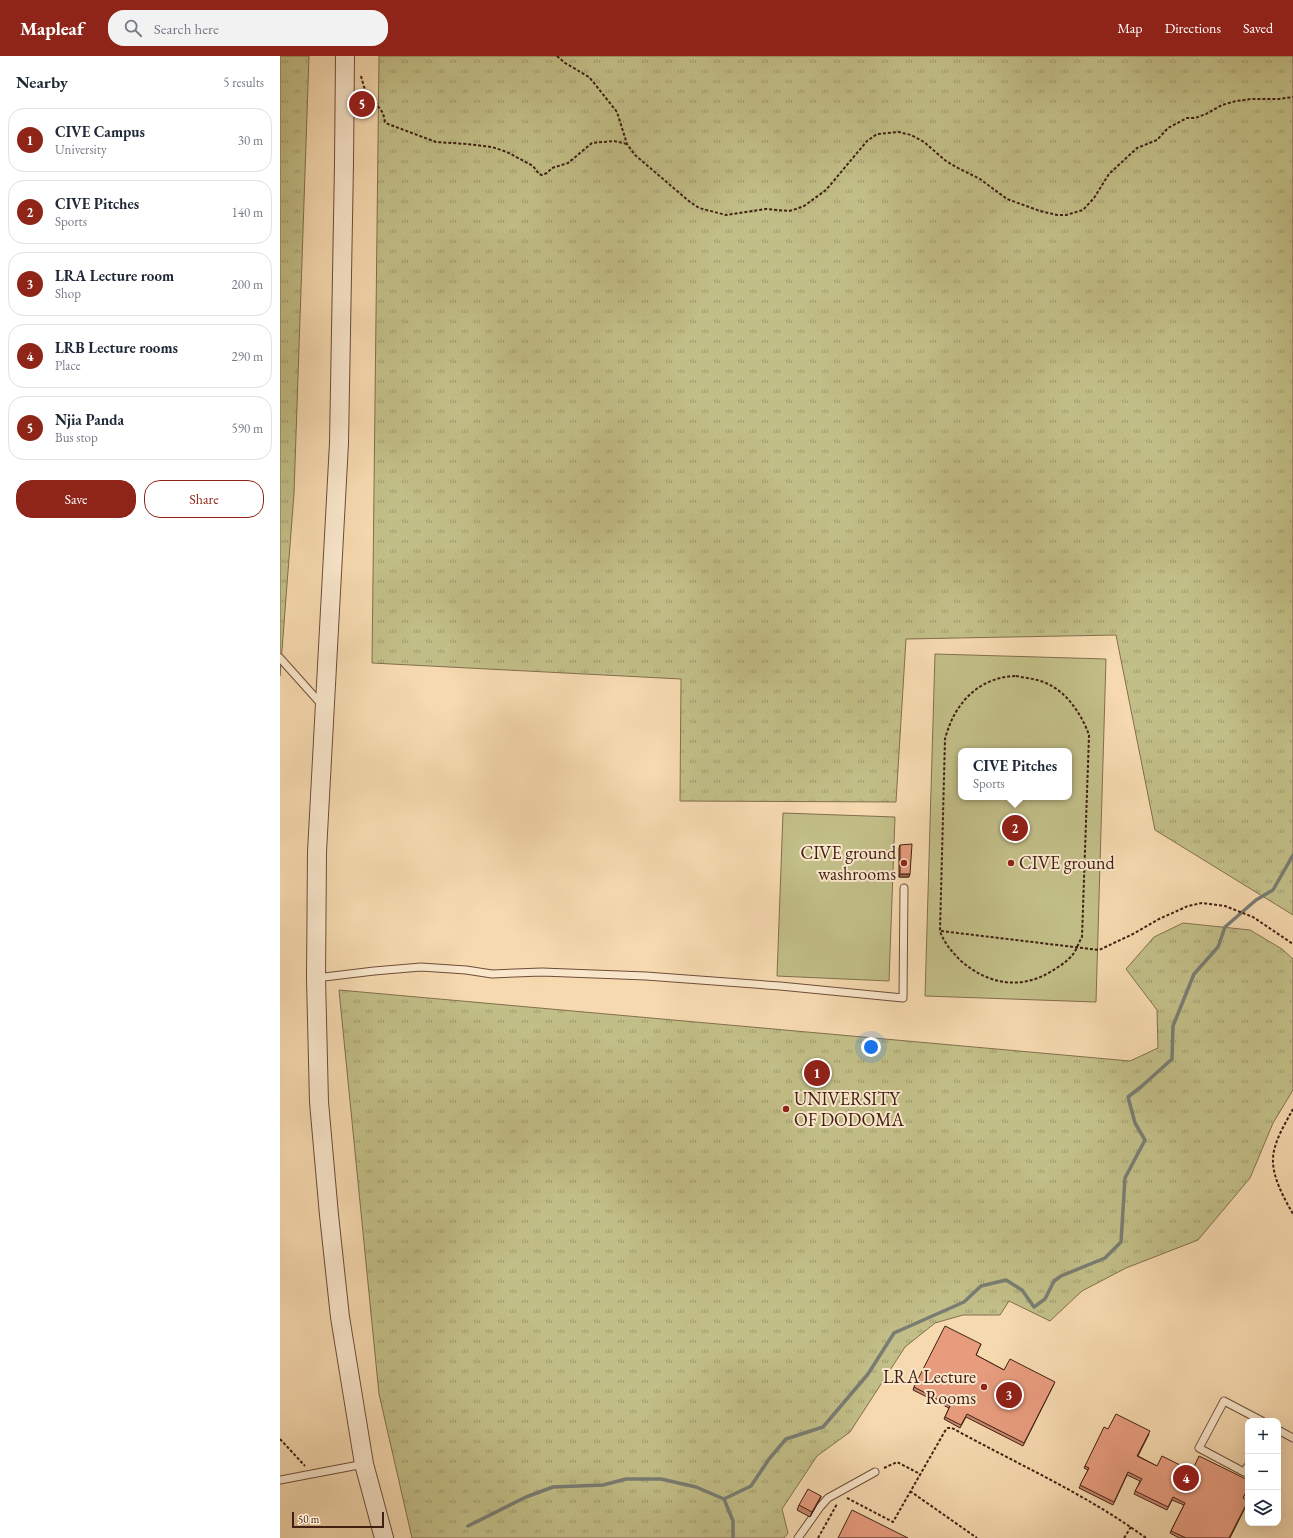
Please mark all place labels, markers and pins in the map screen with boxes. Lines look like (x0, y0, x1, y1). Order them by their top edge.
pin: 5 (349, 89, 375, 119)
pin: 2 (1002, 813, 1028, 843)
place label: CIVE ground washrooms (800, 841, 897, 885)
place label: CIVE ground (1019, 851, 1115, 874)
marker: CIVE ground washrooms (899, 858, 909, 868)
marker: CIVE ground (1006, 858, 1016, 868)
pin: 1 (804, 1058, 830, 1088)
place label: UNIVERSITY OF DODOMA (794, 1087, 904, 1131)
marker: UNIVERSITY OF DODOMA (781, 1104, 791, 1114)
place label: LRA Lecture Rooms (883, 1365, 976, 1409)
pin: 3 (996, 1380, 1022, 1410)
marker: LRA Lecture Rooms (979, 1382, 989, 1392)
pin: 4 (1173, 1463, 1199, 1493)

